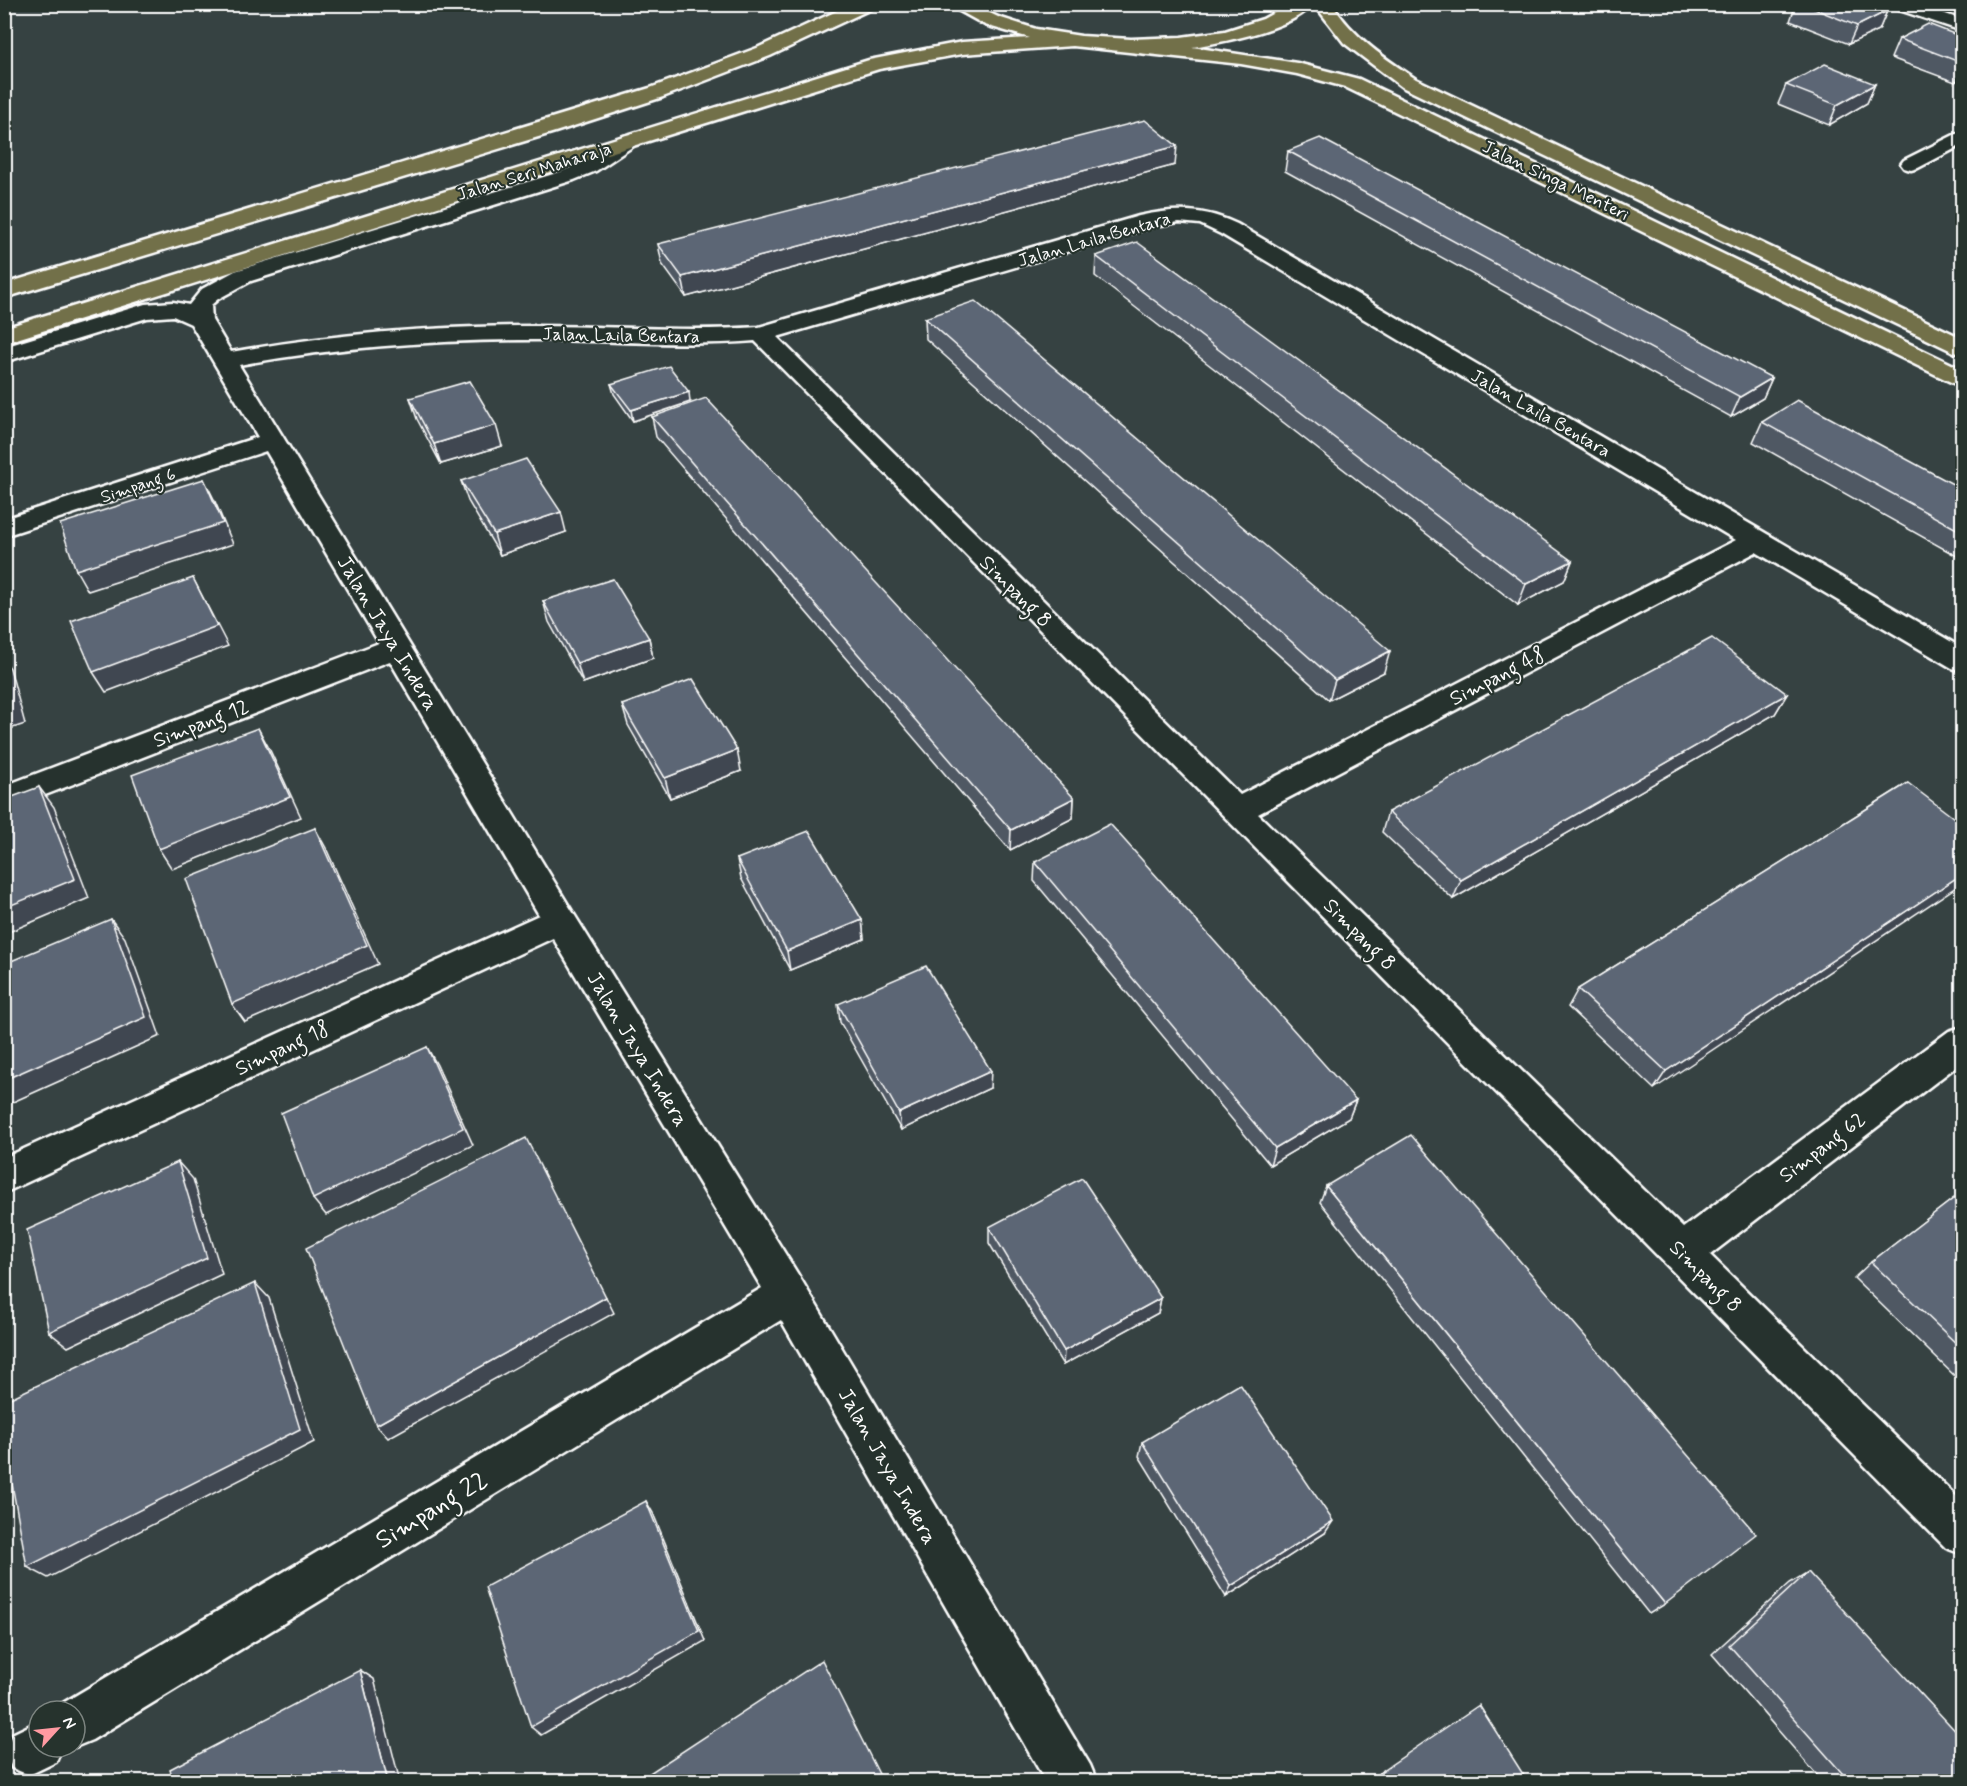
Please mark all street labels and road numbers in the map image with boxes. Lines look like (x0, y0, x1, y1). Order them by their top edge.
street label: Jalan Singa Menteri (1478, 135, 1633, 228)
street label: Jalan Seri Maharaja (454, 137, 614, 207)
street label: Jalan Laila Bentara (1015, 207, 1173, 273)
street label: Jalan Laila Bentara (542, 323, 700, 349)
street label: Jalan Laila Bentara (1466, 364, 1615, 464)
street label: Simpang 6 (98, 463, 180, 511)
street label: Simpang 8 (971, 549, 1058, 636)
street label: Jalan Jaya Indera (330, 551, 445, 716)
street label: Simpang 48 (1445, 641, 1551, 715)
street label: Simpang 12 (149, 693, 254, 757)
street label: Simpang 8 (1315, 892, 1402, 979)
street label: Jalan Jaya Indera (580, 967, 695, 1132)
street label: Simpang 18 (231, 1015, 335, 1085)
street label: Simpang 62 (1773, 1106, 1873, 1191)
street label: Simpang 8 (1661, 1234, 1748, 1321)
street label: Jalan Jaya Indera (831, 1383, 943, 1550)
street label: Simpang 22 (369, 1464, 496, 1560)

